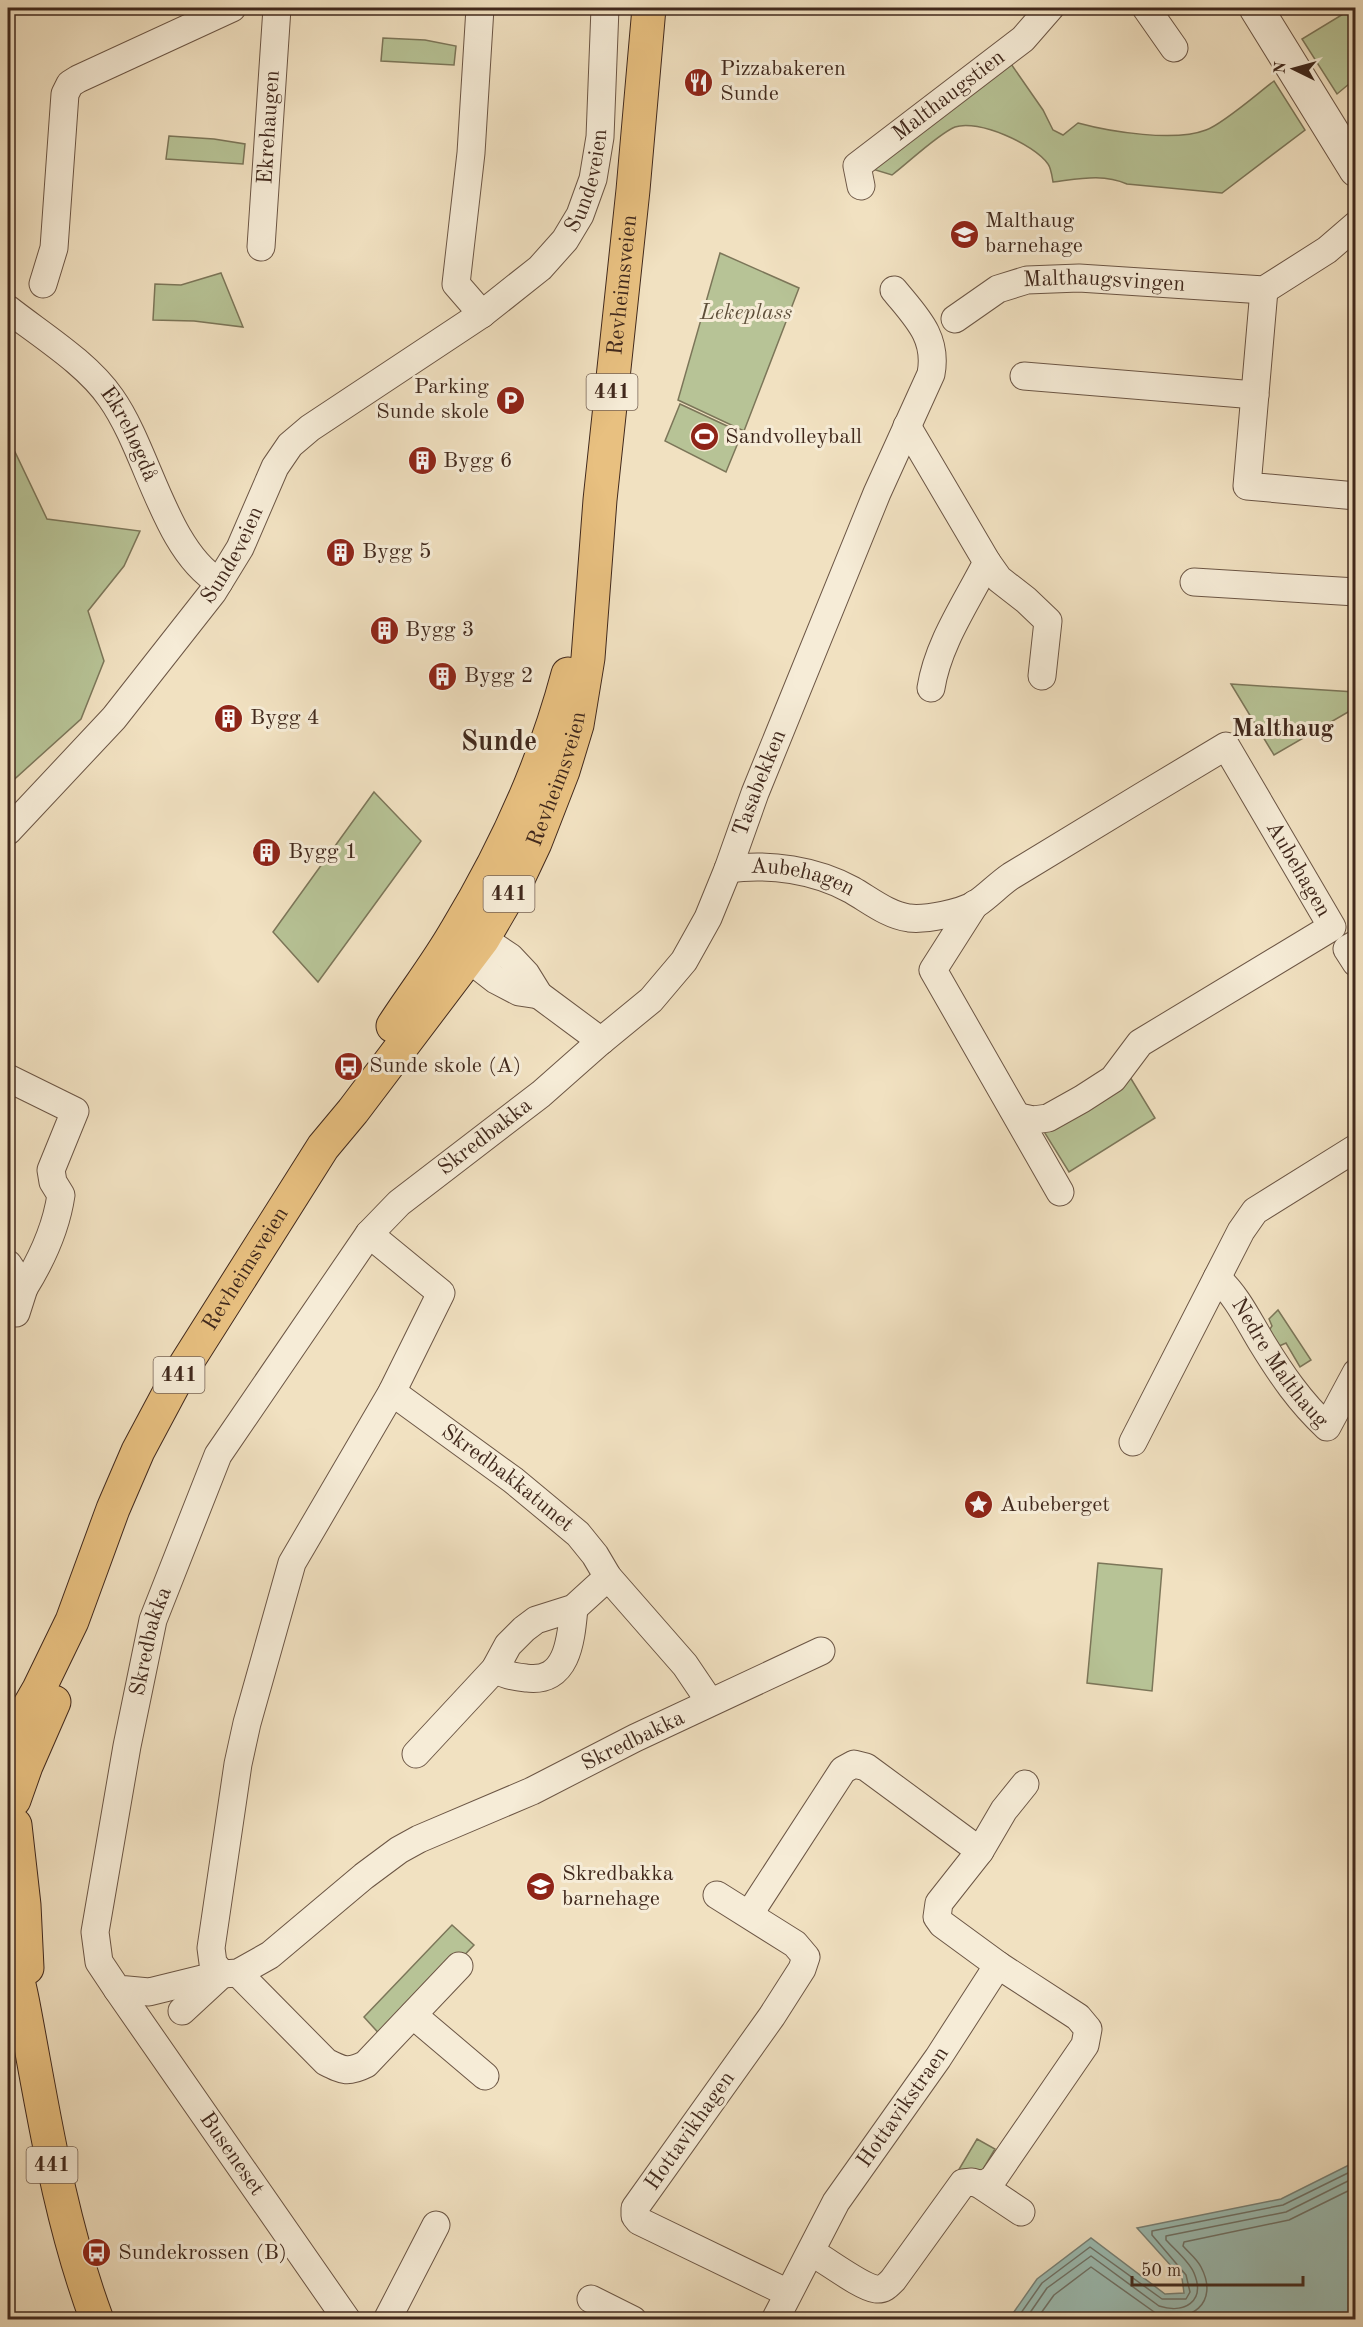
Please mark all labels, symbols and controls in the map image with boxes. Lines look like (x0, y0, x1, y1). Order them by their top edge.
north arrow (1264, 39, 1324, 99)
street label: Malthaugstien (889, 46, 1009, 145)
place label: Pizzabakeren Sunde (720, 58, 846, 105)
text: N (1273, 60, 1290, 75)
restaurant icon: Pizzabakeren Sunde (683, 66, 715, 98)
street label: Ekrehaugen (254, 69, 284, 185)
street label: Sundeveien (561, 129, 611, 237)
place label: Malthaug barnehage (985, 210, 1083, 257)
street label: Revheimsveien (604, 213, 641, 356)
school or university icon: Malthaug barnehage (948, 218, 980, 250)
street label: Malthaugsvingen (1023, 267, 1186, 296)
park label: Lekeplass (699, 302, 792, 324)
road number: 441 (586, 374, 638, 410)
place label: Parking Sunde skole (376, 376, 489, 423)
street label: Ekrehøgdå (96, 383, 161, 485)
parking icon: Parking Sunde skole (494, 384, 526, 416)
sports icon: Sandvolleyball (688, 421, 720, 453)
place label: Sandvolleyball (725, 426, 862, 448)
building icon: Bygg 6 (406, 445, 438, 477)
place label: Bygg 6 (443, 450, 513, 472)
street label: Sundeveien (197, 503, 268, 608)
building icon: Bygg 5 (325, 536, 357, 568)
place label: Bygg 5 (362, 541, 432, 563)
building icon: Bygg 3 (368, 614, 400, 646)
place label: Bygg 3 (405, 619, 475, 641)
building icon: Bygg 2 (427, 660, 459, 692)
place label: Bygg 2 (464, 665, 534, 687)
building icon: Bygg 4 (213, 702, 245, 734)
place label: Bygg 4 (250, 707, 320, 729)
street label: Revheimsveien (524, 710, 590, 850)
district label: Malthaug (1232, 718, 1335, 742)
street label: Tasabekken (729, 727, 790, 839)
district label: Sunde (461, 729, 537, 757)
street label: Aubehagen (1262, 818, 1335, 921)
building icon: Bygg 1 (251, 836, 283, 868)
place label: Bygg 1 (288, 841, 358, 863)
street label: Aubehagen (750, 856, 859, 900)
road number: 441 (484, 876, 534, 912)
bus stop icon: Sunde skole (A) (332, 1050, 364, 1082)
place label: Sunde skole (A) (369, 1055, 521, 1077)
street label: Skredbakka (434, 1094, 536, 1180)
street label: Revheimsveien (199, 1203, 293, 1335)
street label: Nedre Malthaug (1227, 1294, 1332, 1433)
road number: 441 (154, 1357, 204, 1393)
street label: Skredbakkatunet (437, 1421, 578, 1536)
place icon: Aubeberget (963, 1489, 995, 1521)
place label: Aubeberget (1000, 1494, 1110, 1516)
street label: Skredbakka (127, 1584, 176, 1698)
street label: Skredbakka (578, 1707, 688, 1775)
place label: Skredbakka barnehage (562, 1863, 674, 1910)
school or university icon: Skredbakka barnehage (525, 1871, 557, 1903)
street label: Hottavikstraen (853, 2043, 953, 2172)
street label: Hottavikhagen (641, 2067, 739, 2194)
street label: Buseneset (195, 2108, 268, 2200)
road number: 441 (26, 2147, 78, 2183)
bus stop icon: Sundekrossen (B) (81, 2237, 113, 2269)
place label: Sundekrossen (B) (118, 2242, 287, 2264)
scale bar (1132, 2249, 1303, 2287)
text: 50 m (1141, 2262, 1181, 2280)

